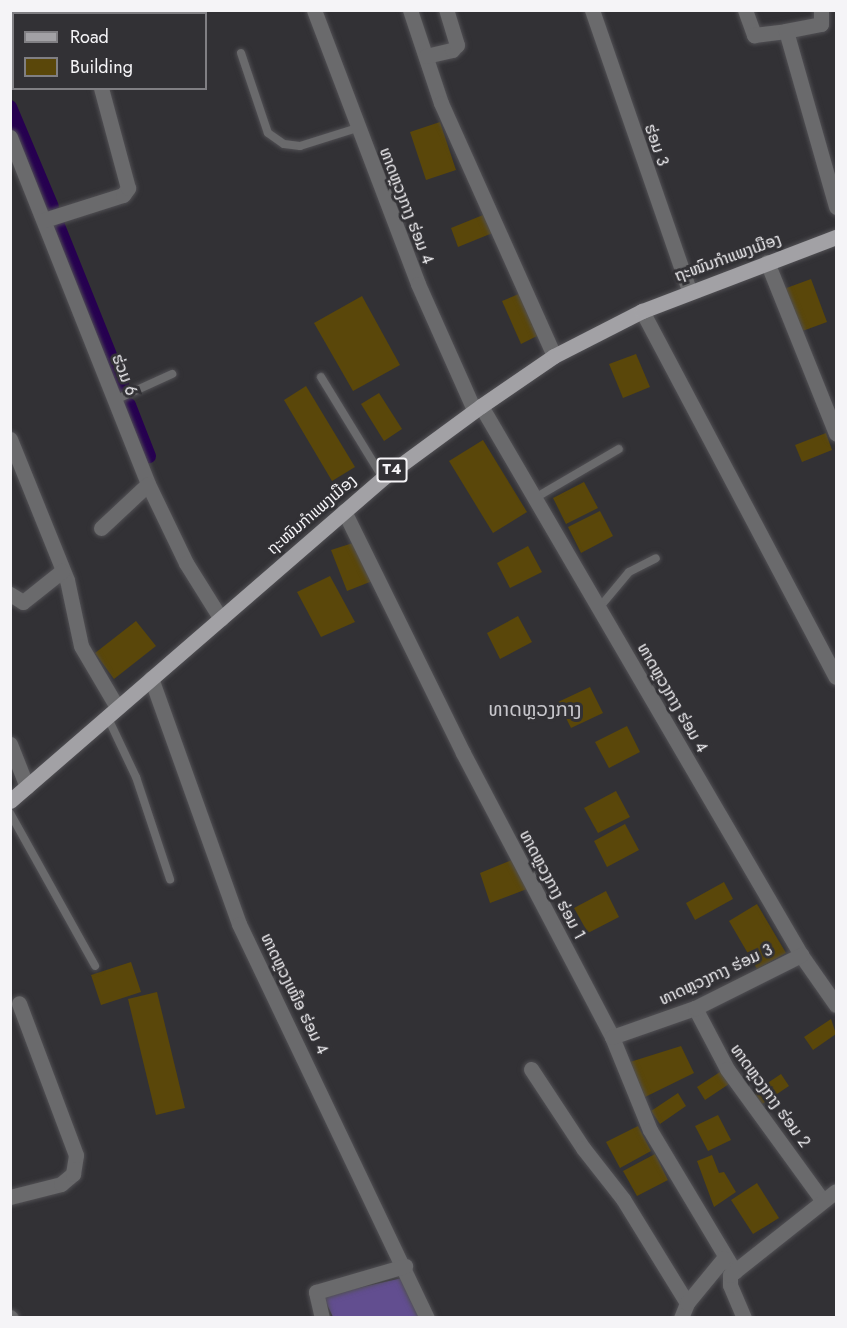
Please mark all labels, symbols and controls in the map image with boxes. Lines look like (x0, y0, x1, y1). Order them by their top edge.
legend (12, 12, 207, 90)
text: Road (70, 24, 109, 50)
text: Building (70, 54, 133, 80)
street label: ຮ່ອມ 3 (640, 121, 672, 169)
street label: ທາດຫຼວງກາງ ຮ່ອມ 4 (375, 145, 437, 267)
street label: ຖະໜົນກຳແພງເມືອງ (672, 230, 784, 286)
street label: ຮ່ວມ 6 (107, 351, 141, 399)
road number: T4 (376, 458, 408, 482)
street label: ຖະໜົນກຳແພງເມືອງ (263, 471, 361, 559)
street label: ທາດຫຼວງກາງ ຮ່ອມ 4 (633, 640, 711, 756)
district label: ທາດຫຼວງກາງ (488, 697, 582, 721)
street label: ທາດຫຼວງກາງ ຮ່ອມ 1 (515, 827, 589, 943)
street label: ທາດຫຼວງເໜືອ ຮ່ອມ 4 (256, 930, 332, 1058)
street label: ທາດຫຼວງກາງ ຮ່ອມ 3 (656, 940, 776, 1010)
street label: ທາດຫຼວງກາງ ຮ່ອມ 2 (726, 1041, 814, 1151)

